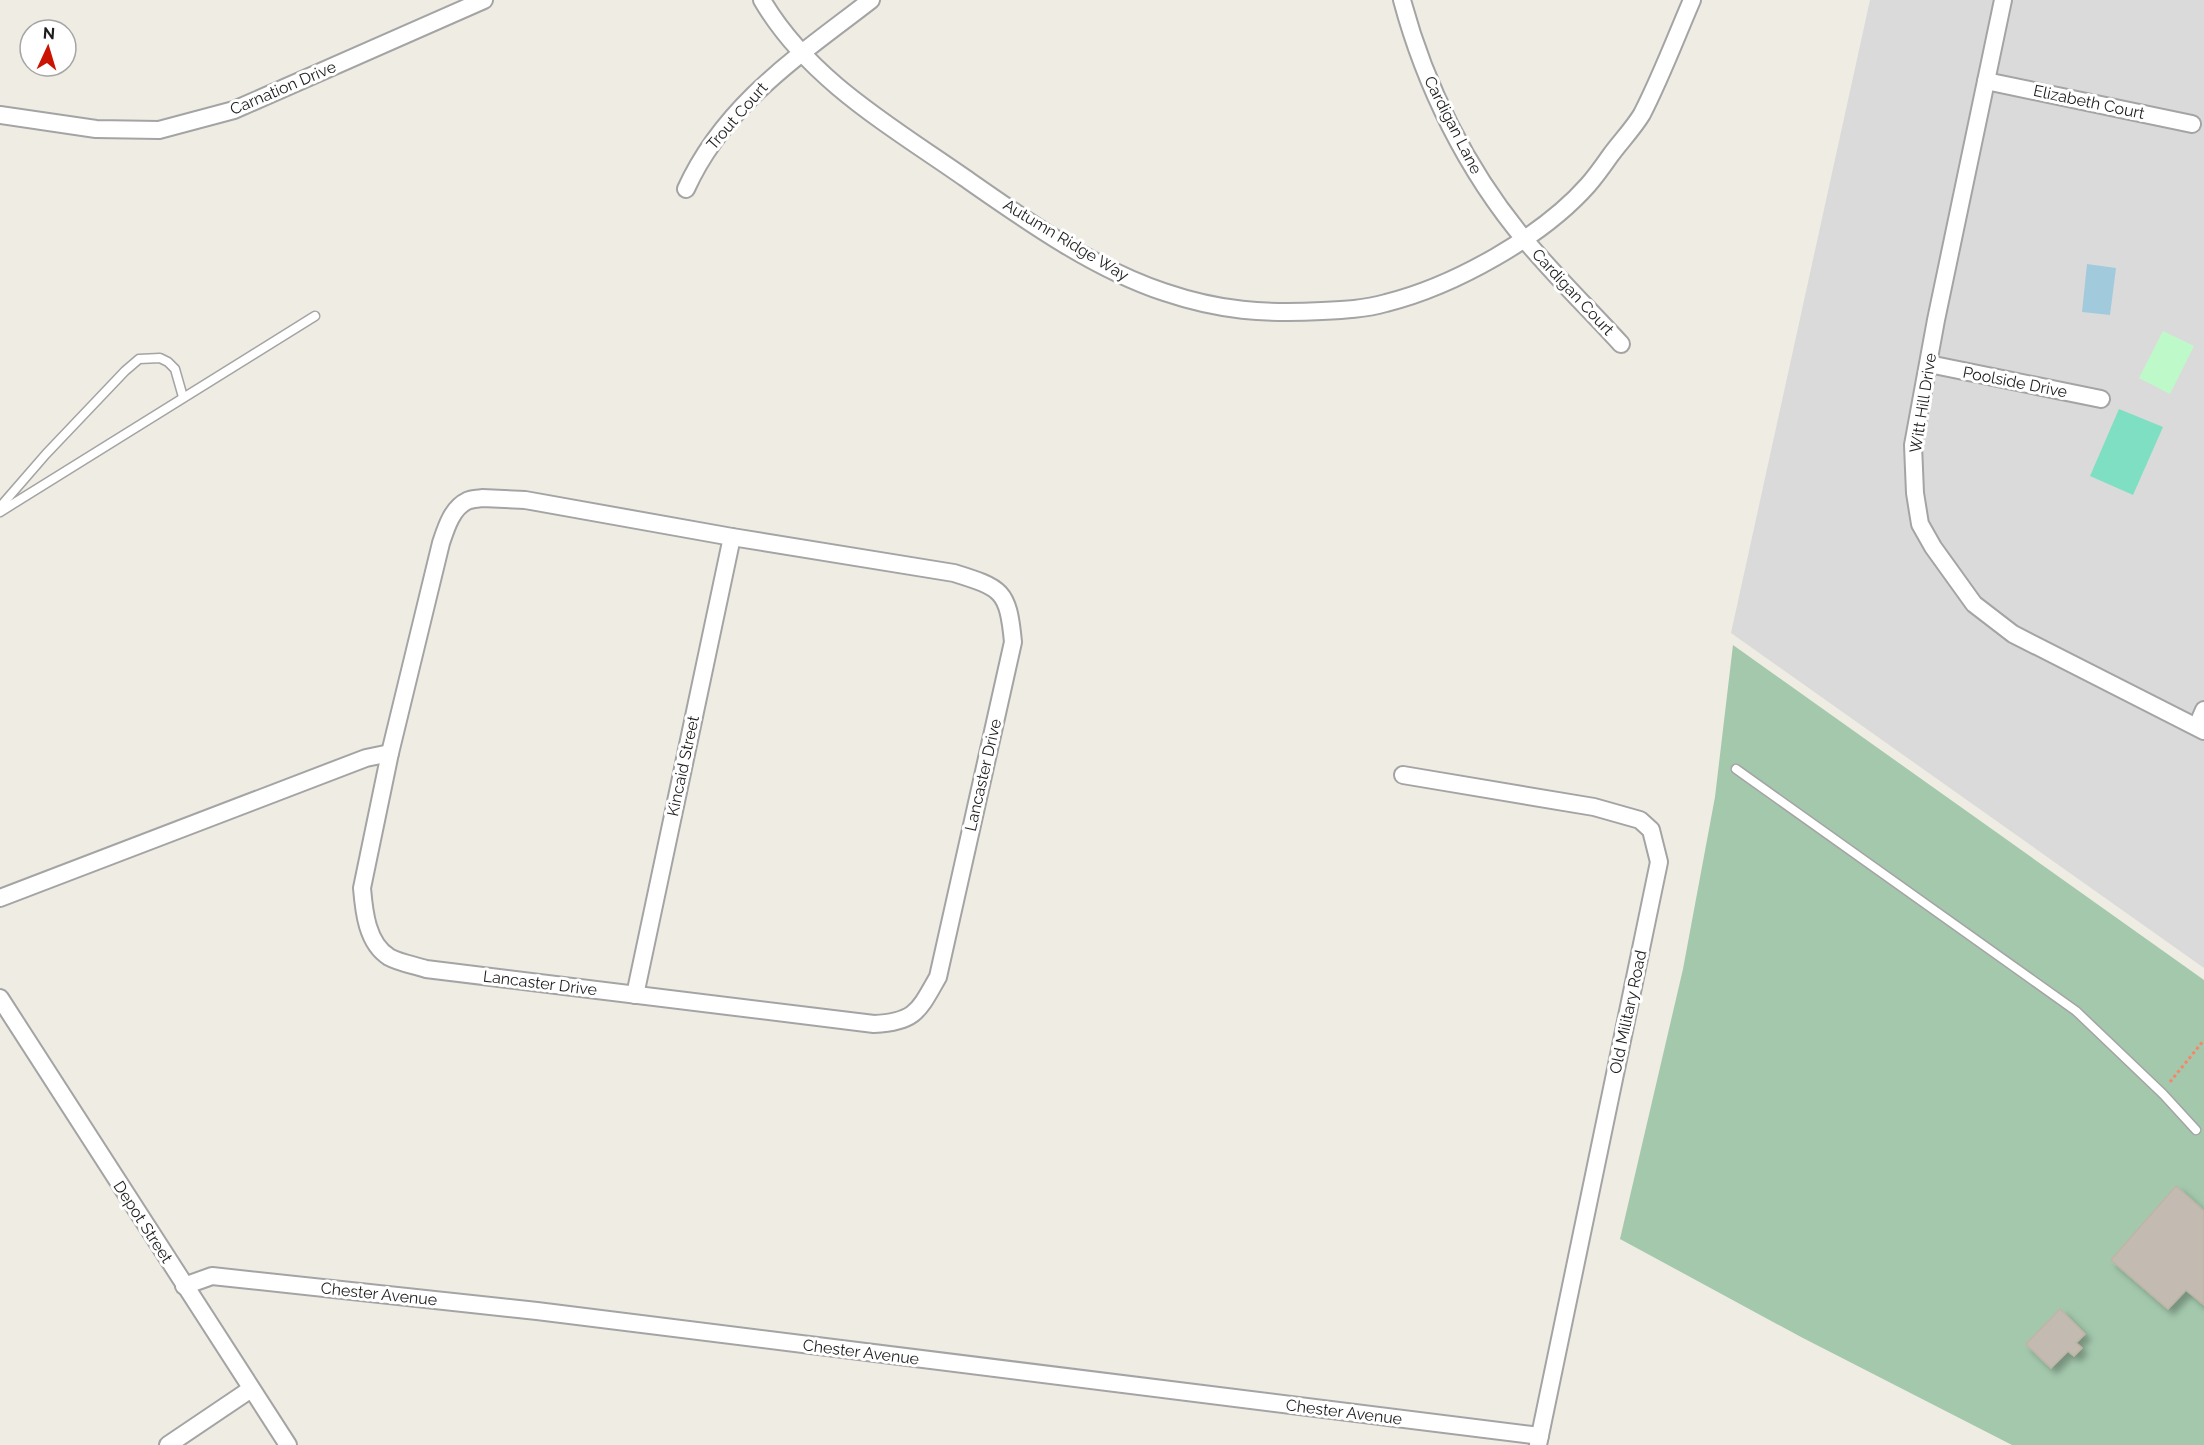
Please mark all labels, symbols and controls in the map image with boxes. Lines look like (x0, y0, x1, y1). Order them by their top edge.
north arrow (18, 18, 78, 78)
text: N (42, 24, 56, 43)
street label: Carnation Drive (227, 57, 339, 119)
street label: Cardigan Lane (1420, 73, 1486, 177)
street label: Trout Court (703, 78, 772, 154)
street label: Elizabeth Court (2032, 81, 2147, 123)
street label: Autumn Ridge Way (1000, 195, 1132, 285)
street label: Cardigan Court (1528, 245, 1618, 340)
street label: Witt Hill Drive (1906, 352, 1940, 454)
street label: Poolside Drive (1961, 363, 2069, 401)
street label: Kincaid Street (663, 713, 703, 818)
street label: Lancaster Drive (961, 717, 1005, 833)
street label: Old Military Road (1606, 948, 1650, 1076)
street label: Lancaster Drive (482, 967, 598, 999)
street label: Depot Street (109, 1177, 177, 1267)
street label: Chester Avenue (320, 1278, 438, 1310)
street label: Chester Avenue (802, 1335, 920, 1369)
street label: Chester Avenue (1285, 1395, 1403, 1429)

